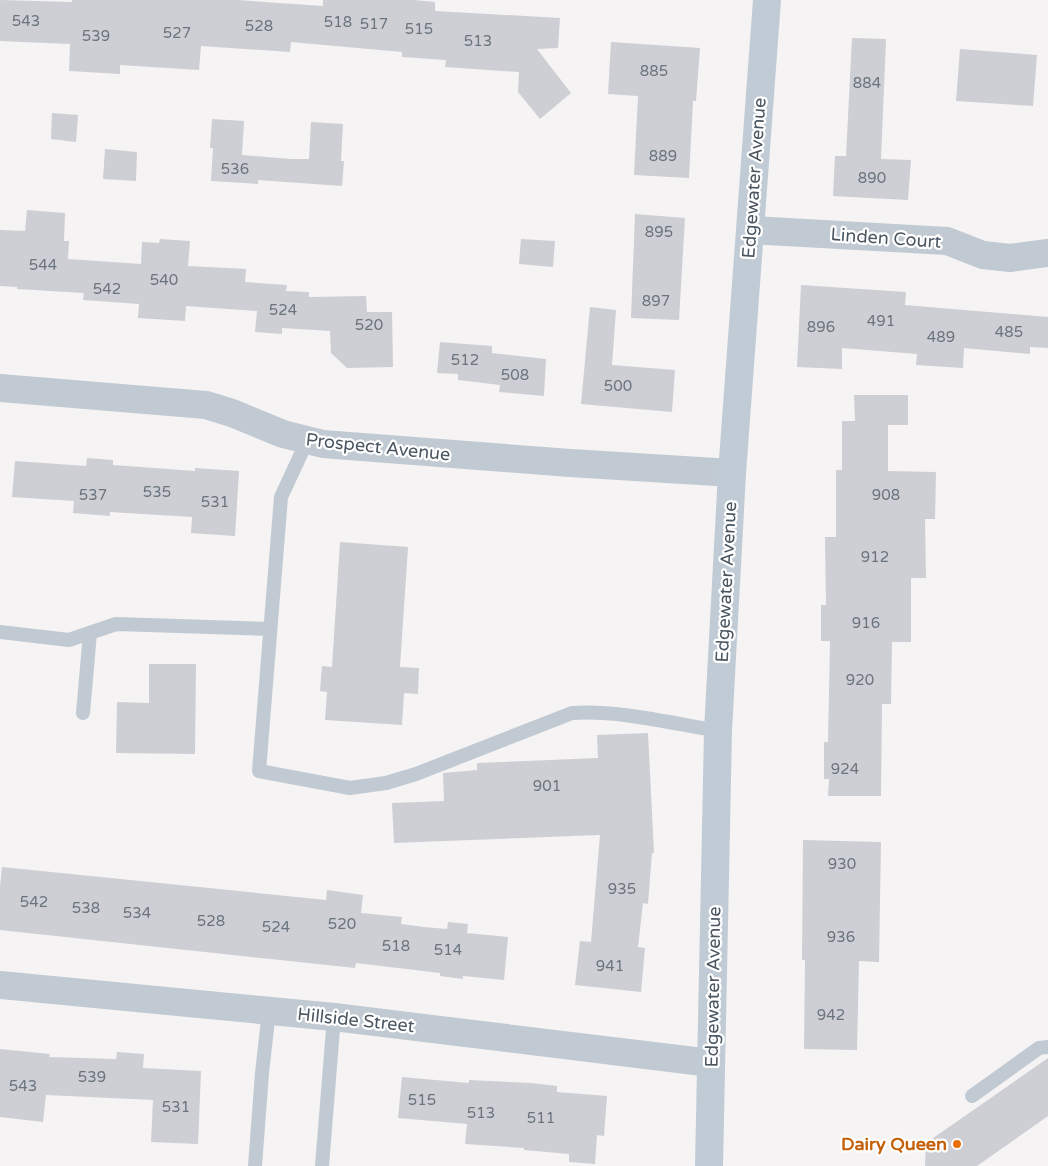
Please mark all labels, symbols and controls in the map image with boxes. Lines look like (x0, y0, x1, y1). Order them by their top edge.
house number: 543 (12, 12, 40, 30)
house number: 518 (324, 13, 352, 31)
house number: 517 (360, 15, 388, 33)
house number: 528 (245, 17, 273, 35)
house number: 515 (405, 20, 433, 38)
house number: 527 (163, 24, 191, 42)
house number: 539 (82, 27, 110, 45)
house number: 513 (464, 32, 492, 50)
house number: 885 (640, 62, 668, 80)
house number: 884 (853, 74, 881, 92)
street label: Edgewater Avenue (737, 97, 771, 259)
house number: 889 (649, 147, 677, 165)
house number: 536 (221, 160, 249, 178)
house number: 890 (858, 169, 886, 187)
house number: 895 (645, 223, 673, 241)
street label: Linden Court (830, 223, 942, 253)
house number: 544 (29, 256, 57, 274)
house number: 540 (150, 271, 178, 289)
house number: 542 (93, 280, 121, 298)
house number: 897 (642, 292, 670, 310)
house number: 524 (269, 301, 297, 319)
house number: 491 (867, 312, 895, 330)
house number: 520 (355, 316, 383, 334)
house number: 896 (807, 318, 835, 336)
house number: 485 (995, 323, 1023, 341)
house number: 489 (927, 328, 955, 346)
house number: 512 (451, 351, 479, 369)
house number: 508 (501, 366, 529, 384)
house number: 500 (604, 377, 632, 395)
street label: Prospect Avenue (305, 428, 451, 466)
house number: 535 (143, 483, 171, 501)
house number: 537 (79, 486, 107, 504)
house number: 908 (872, 486, 900, 504)
house number: 531 (201, 493, 229, 511)
street label: Edgewater Avenue (711, 501, 741, 663)
house number: 912 (861, 548, 889, 566)
house number: 916 (852, 614, 880, 632)
house number: 920 (846, 671, 874, 689)
house number: 924 (831, 760, 859, 778)
house number: 901 (533, 777, 561, 795)
house number: 930 (828, 855, 856, 873)
house number: 935 (608, 880, 636, 898)
house number: 542 (20, 893, 48, 911)
house number: 538 (72, 899, 100, 917)
house number: 534 (123, 904, 151, 922)
street label: Edgewater Avenue (701, 906, 725, 1068)
house number: 528 (197, 912, 225, 930)
house number: 520 (328, 915, 356, 933)
house number: 524 (262, 918, 290, 936)
house number: 936 (827, 928, 855, 946)
house number: 518 (382, 937, 410, 955)
house number: 514 (434, 941, 462, 959)
house number: 941 (596, 957, 624, 975)
street label: Hillside Street (296, 1003, 416, 1037)
house number: 942 (817, 1006, 845, 1024)
house number: 539 (78, 1068, 106, 1086)
house number: 543 (9, 1077, 37, 1095)
house number: 515 (408, 1091, 436, 1109)
house number: 531 (162, 1098, 190, 1116)
house number: 513 (467, 1104, 495, 1122)
house number: 511 (527, 1109, 555, 1127)
place label: Dairy Queen (841, 1133, 947, 1155)
marker: Dairy Queen (951, 1138, 963, 1150)

